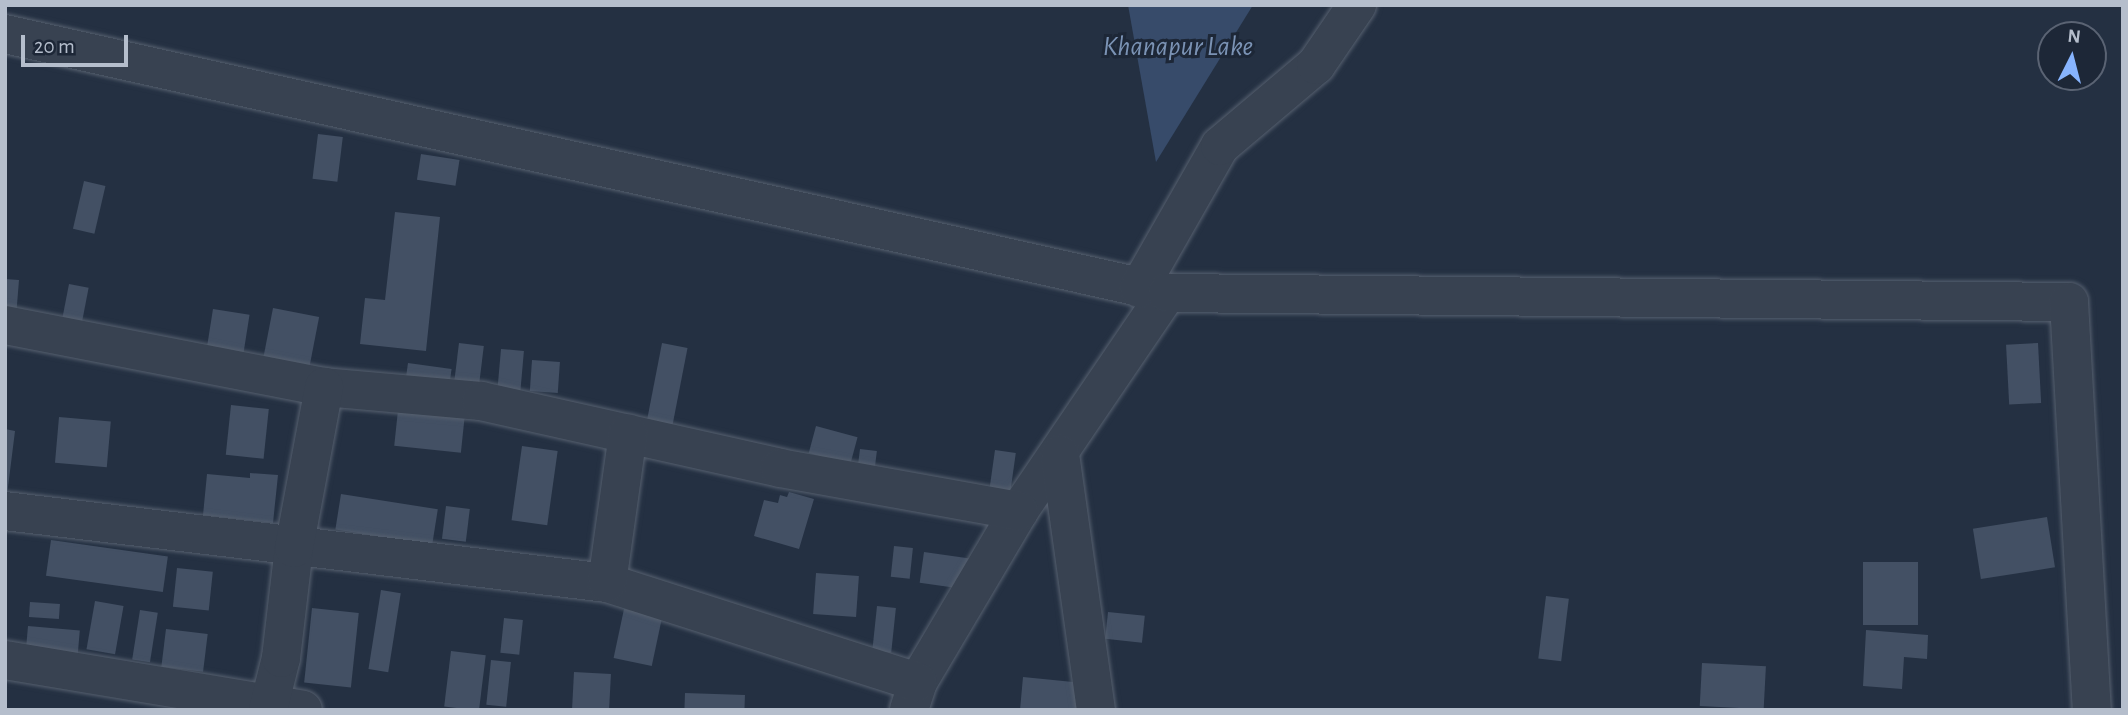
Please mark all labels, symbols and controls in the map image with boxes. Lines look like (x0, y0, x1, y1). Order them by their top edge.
scale bar (24, 21, 131, 65)
north arrow (2037, 21, 2107, 91)
text: N (2066, 26, 2082, 47)
water label: Khanapur Lake (1103, 30, 1253, 64)
text: 20 m (34, 36, 75, 57)

